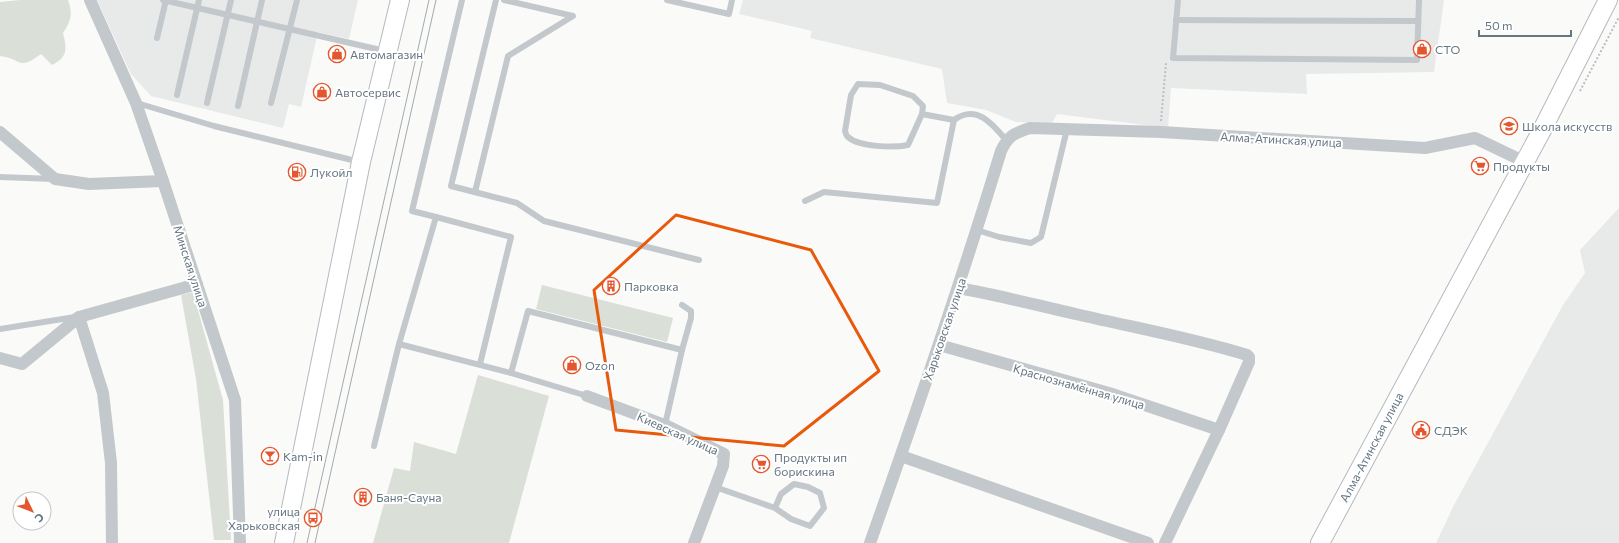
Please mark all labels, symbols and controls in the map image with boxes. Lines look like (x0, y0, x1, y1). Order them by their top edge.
scale bar (1479, 12, 1571, 38)
text: 50 m (1485, 18, 1513, 32)
shop icon: СТО (1412, 39, 1432, 59)
place label: СТО (1435, 42, 1461, 56)
shop icon: Автомагазин (327, 44, 347, 64)
place label: Автомагазин (350, 47, 423, 61)
shop icon: Автосервис (312, 82, 332, 102)
place label: Автосервис (335, 85, 401, 99)
school or university icon: Школа искусств (1499, 116, 1519, 136)
place label: Школа искусств (1522, 119, 1612, 133)
street label: Алма-Атинская улица (1220, 129, 1342, 149)
supermarket icon: Продукты (1470, 156, 1490, 176)
place label: Продукты (1493, 159, 1550, 173)
fuel station icon: Лукойл (287, 162, 307, 182)
place label: Лукойл (310, 165, 352, 179)
street label: Минская улица (171, 223, 211, 309)
building icon: Парковка (601, 276, 621, 296)
street label: Харьковская улица (920, 276, 968, 382)
place label: Парковка (624, 279, 679, 293)
shop icon: Ozon (562, 355, 582, 375)
place label: Ozon (585, 358, 615, 372)
street label: Краснознамённая улица (1012, 360, 1146, 412)
street label: Алма-Атинская улица (1336, 390, 1406, 504)
street label: Киевская улица (635, 409, 721, 457)
public building icon: СДЭК (1411, 420, 1431, 440)
place label: СДЭК (1434, 423, 1468, 437)
bar icon: Kam-in (260, 446, 280, 466)
place label: Kam-in (283, 449, 323, 463)
place label: Продукты ип борискина (774, 450, 847, 478)
supermarket icon: Продукты ип борискина (751, 454, 771, 474)
building icon: Баня-Сауна (353, 487, 373, 507)
place label: Баня-Сауна (376, 490, 442, 504)
north arrow (12, 491, 52, 531)
place label: улица Харьковская (228, 504, 300, 532)
bus stop icon: улица Харьковская (303, 508, 323, 528)
text: С (32, 511, 47, 526)

